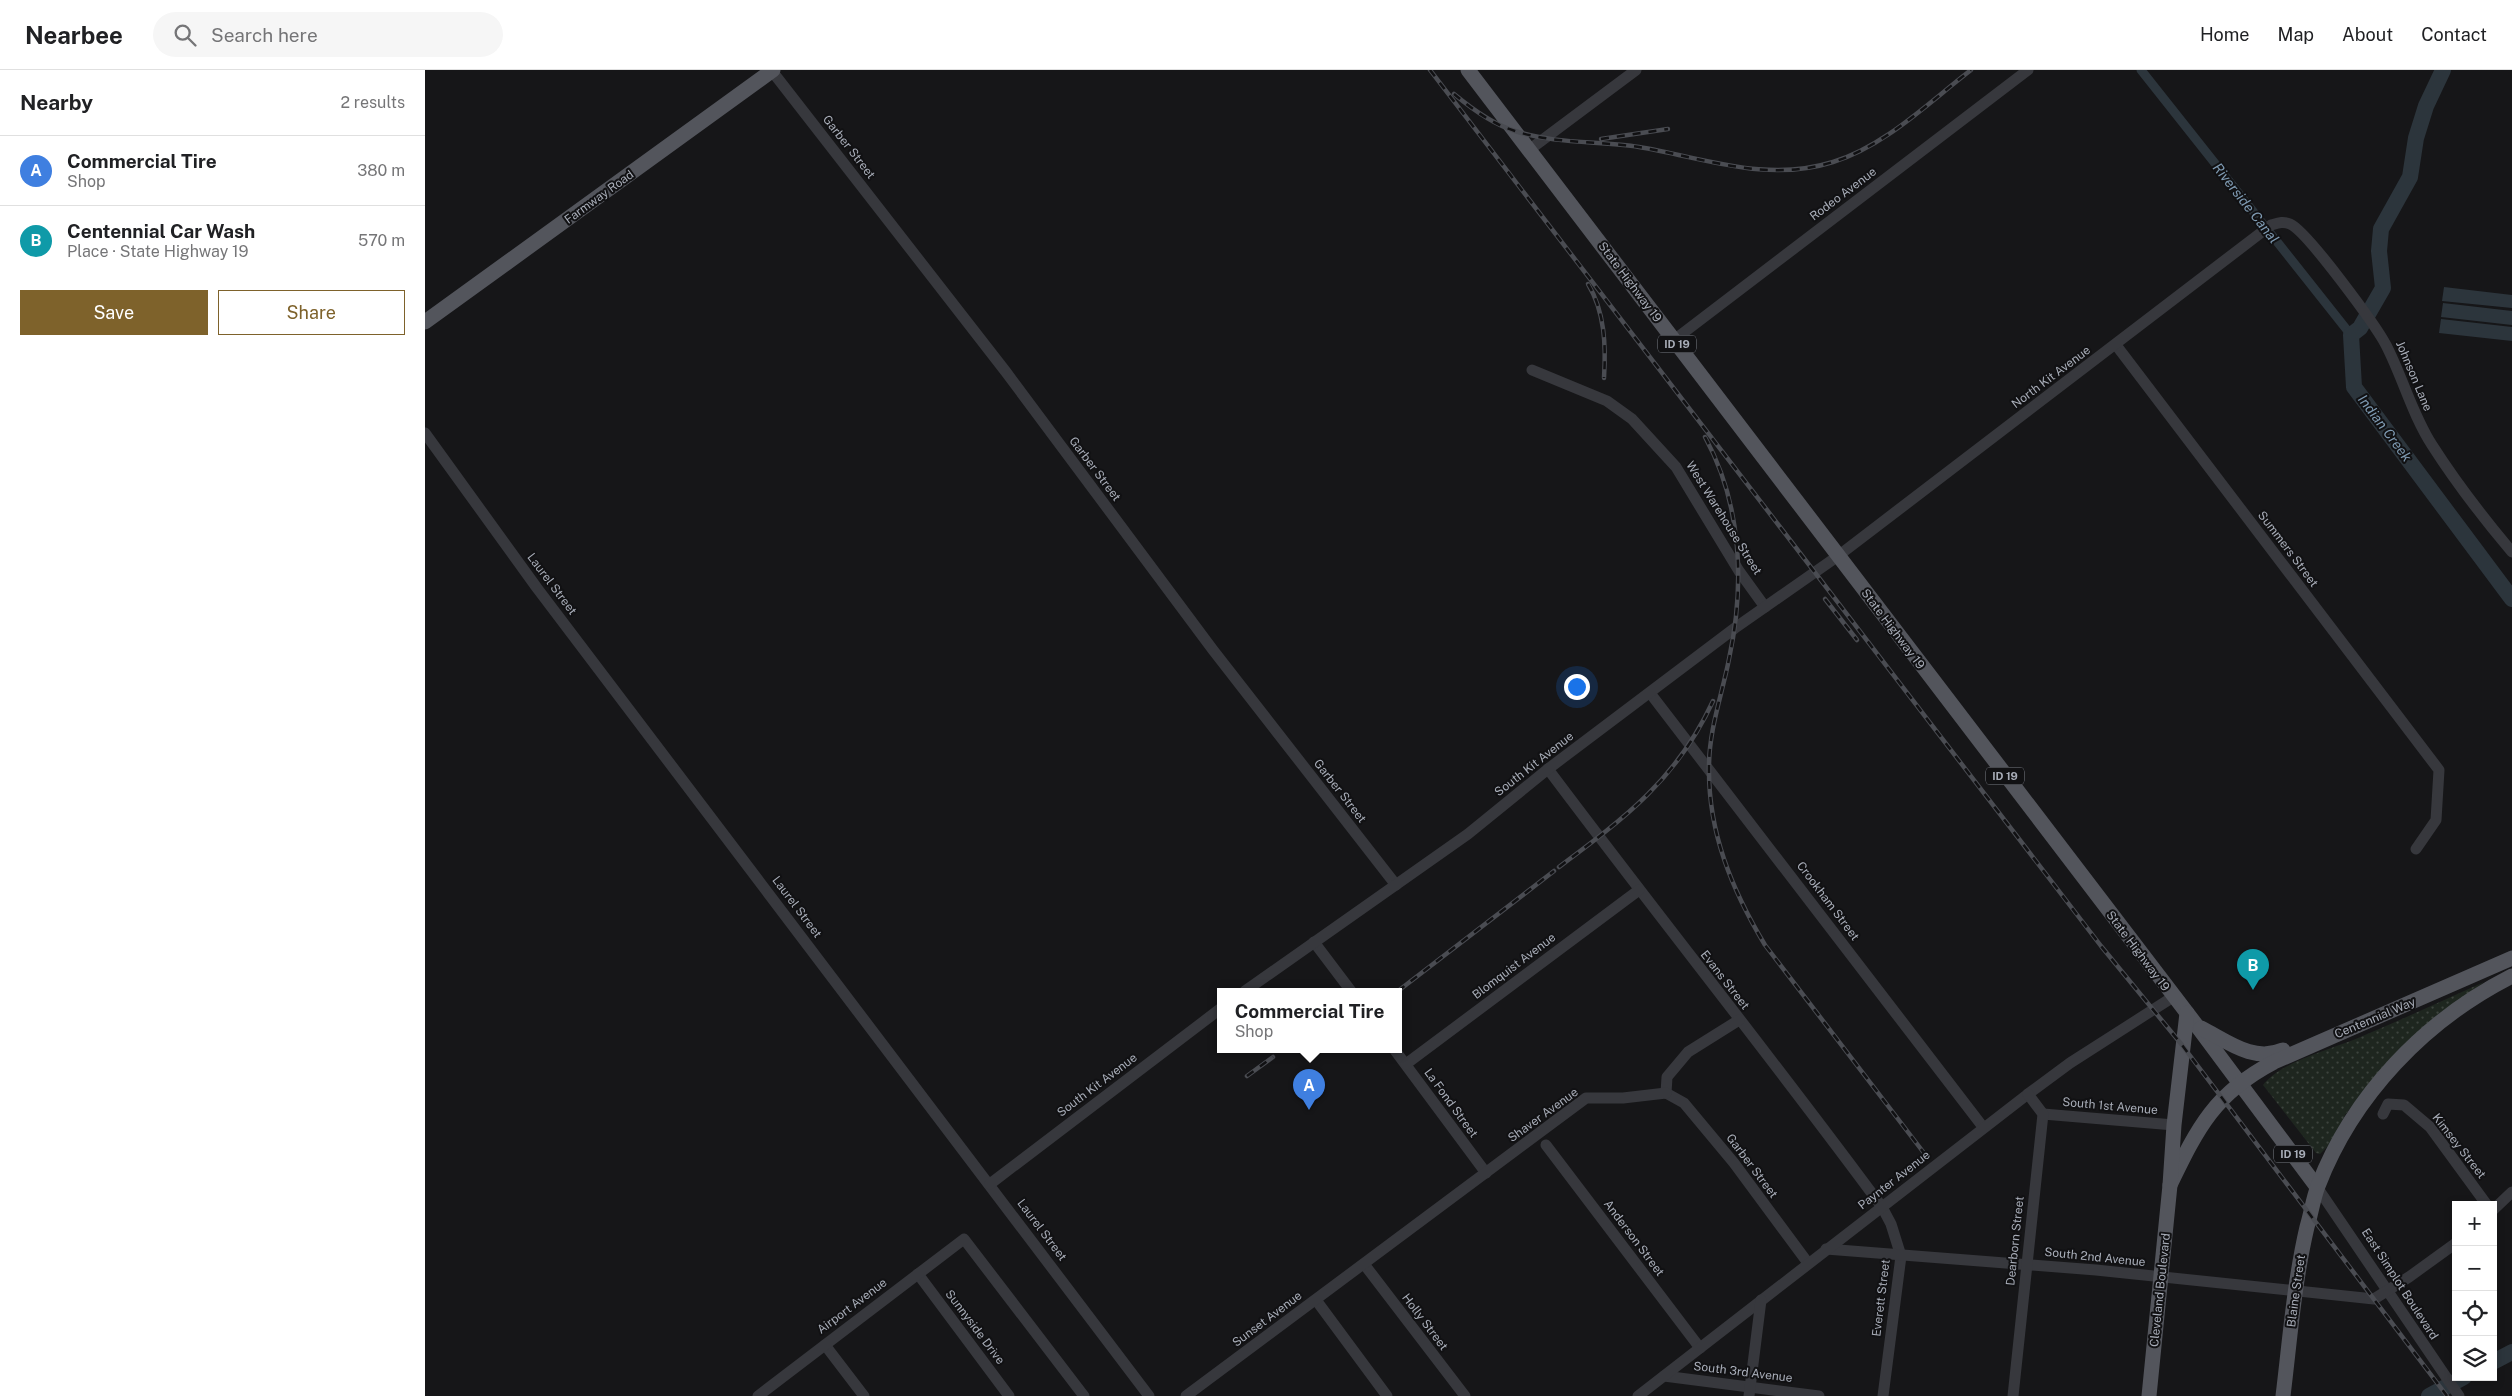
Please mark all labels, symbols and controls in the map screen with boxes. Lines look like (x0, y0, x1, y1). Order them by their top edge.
search box (153, 12, 503, 57)
text: Nearbee (25, 21, 123, 49)
icon: search (171, 21, 199, 49)
text: Search here (211, 24, 318, 46)
text: Home (2200, 24, 2250, 45)
text: Map (2278, 24, 2314, 45)
text: About (2342, 24, 2393, 45)
text: Contact (2421, 24, 2487, 45)
text: Nearby (20, 90, 93, 115)
text: 2 results (340, 93, 405, 112)
street label: Garber Street (820, 112, 878, 182)
text: Commercial Tire (67, 150, 217, 172)
water label: Riverside Canal (2210, 160, 2282, 246)
text: A (30, 161, 42, 180)
text: 380 m (357, 161, 405, 180)
street label: Rodeo Avenue (1807, 164, 1879, 224)
street label: Farmway Road (562, 167, 636, 227)
text: Shop (67, 172, 106, 191)
text: Centennial Car Wash (67, 220, 255, 242)
text: B (31, 231, 41, 250)
text: 570 m (358, 231, 405, 250)
street label: State Highway 19 (1595, 239, 1665, 325)
text: Place · State Highway 19 (67, 242, 249, 261)
button: Save (20, 290, 208, 335)
button: Share (218, 290, 405, 335)
road number: ID 19 (1658, 336, 1696, 352)
street label: Johnson Lane (2393, 339, 2435, 413)
street label: North Kit Avenue (2009, 343, 2093, 411)
water label: Indian Creek (2355, 392, 2416, 465)
street label: Garber Street (1066, 434, 1124, 504)
street label: West Warehouse Street (1683, 459, 1765, 578)
street label: Summers Street (2255, 508, 2321, 590)
street label: Laurel Street (524, 550, 580, 618)
street label: State Highway 19 (1858, 586, 1928, 672)
your location (1564, 674, 1590, 700)
street label: South Kit Avenue (1492, 729, 1576, 799)
street label: Garber Street (1311, 756, 1369, 826)
road number: ID 19 (1986, 768, 2024, 784)
street label: Crookham Street (1794, 859, 1862, 943)
street label: Laurel Street (769, 873, 825, 941)
street label: State Highway 19 (2103, 908, 2173, 994)
street label: Blomquist Avenue (1470, 930, 1558, 1002)
street label: Evans Street (1698, 948, 1752, 1012)
pin: B (2237, 949, 2269, 990)
popup (1217, 988, 1402, 1053)
street label: Centennial Way (2332, 994, 2418, 1041)
text: Commercial Tire (1235, 1000, 1384, 1022)
text: Shop (1235, 1022, 1273, 1041)
street label: South Kit Avenue (1054, 1050, 1140, 1120)
street label: La Fond Street (1421, 1066, 1481, 1141)
pin: A (1293, 1069, 1325, 1110)
street label: Shaver Avenue (1505, 1085, 1581, 1145)
street label: South 1st Avenue (2062, 1095, 2159, 1117)
street label: Kimsey Street (2429, 1111, 2489, 1182)
street label: Garber Street (1723, 1131, 1781, 1201)
road number: ID 19 (2274, 1146, 2312, 1162)
street label: Paynter Avenue (1855, 1148, 1933, 1212)
street label: Dearborn Street (2003, 1195, 2027, 1286)
street label: Laurel Street (1014, 1196, 1070, 1264)
street label: Anderson Street (1601, 1197, 1667, 1279)
map controls (2452, 1201, 2497, 1381)
button: + (2452, 1201, 2497, 1246)
street label: East Simplot Boulevard (2359, 1226, 2441, 1342)
street label: Cleveland Boulevard (2147, 1232, 2173, 1348)
street label: South 2nd Avenue (2044, 1245, 2146, 1269)
button: − (2452, 1246, 2497, 1291)
street label: Blaine Street (2284, 1254, 2308, 1328)
street label: Everett Street (1869, 1258, 1893, 1337)
street label: Airport Avenue (814, 1275, 890, 1337)
street label: Sunnyside Drive (942, 1287, 1008, 1367)
street label: Sunset Avenue (1230, 1288, 1305, 1350)
street label: Holly Street (1399, 1291, 1451, 1353)
button: locate (2452, 1291, 2497, 1336)
button: layers (2452, 1336, 2497, 1381)
street label: South 3rd Avenue (1693, 1359, 1794, 1385)

